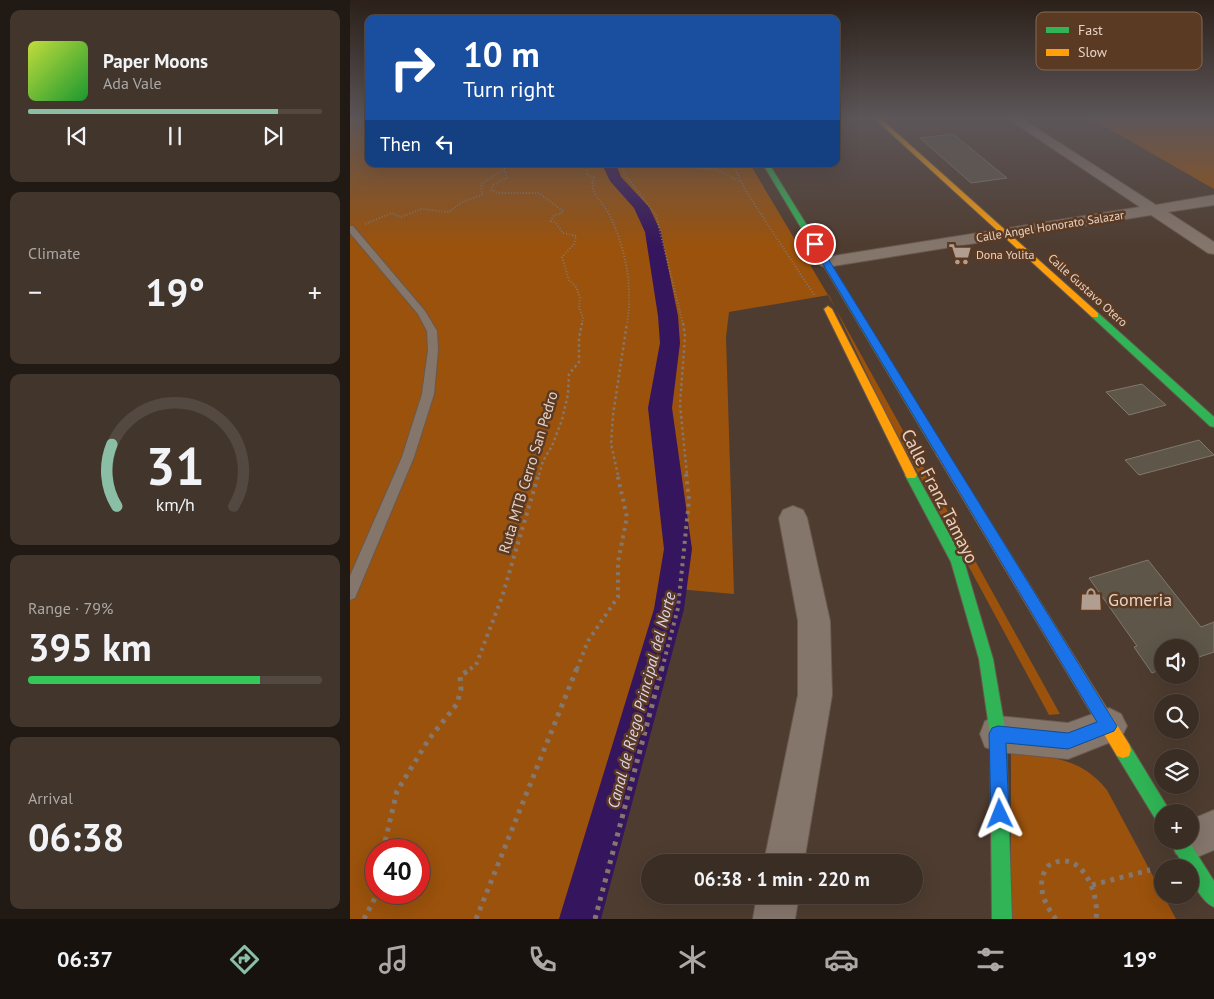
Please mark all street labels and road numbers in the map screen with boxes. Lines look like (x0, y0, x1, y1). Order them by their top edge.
street label: Calle Angel Honorato Salazar (975, 207, 1125, 245)
street label: Calle Gustavo Otero (1045, 250, 1131, 330)
street label: Ruta MTB Cerro San Pedro (494, 389, 562, 555)
street label: Calle Franz Tamayo (896, 425, 984, 567)

